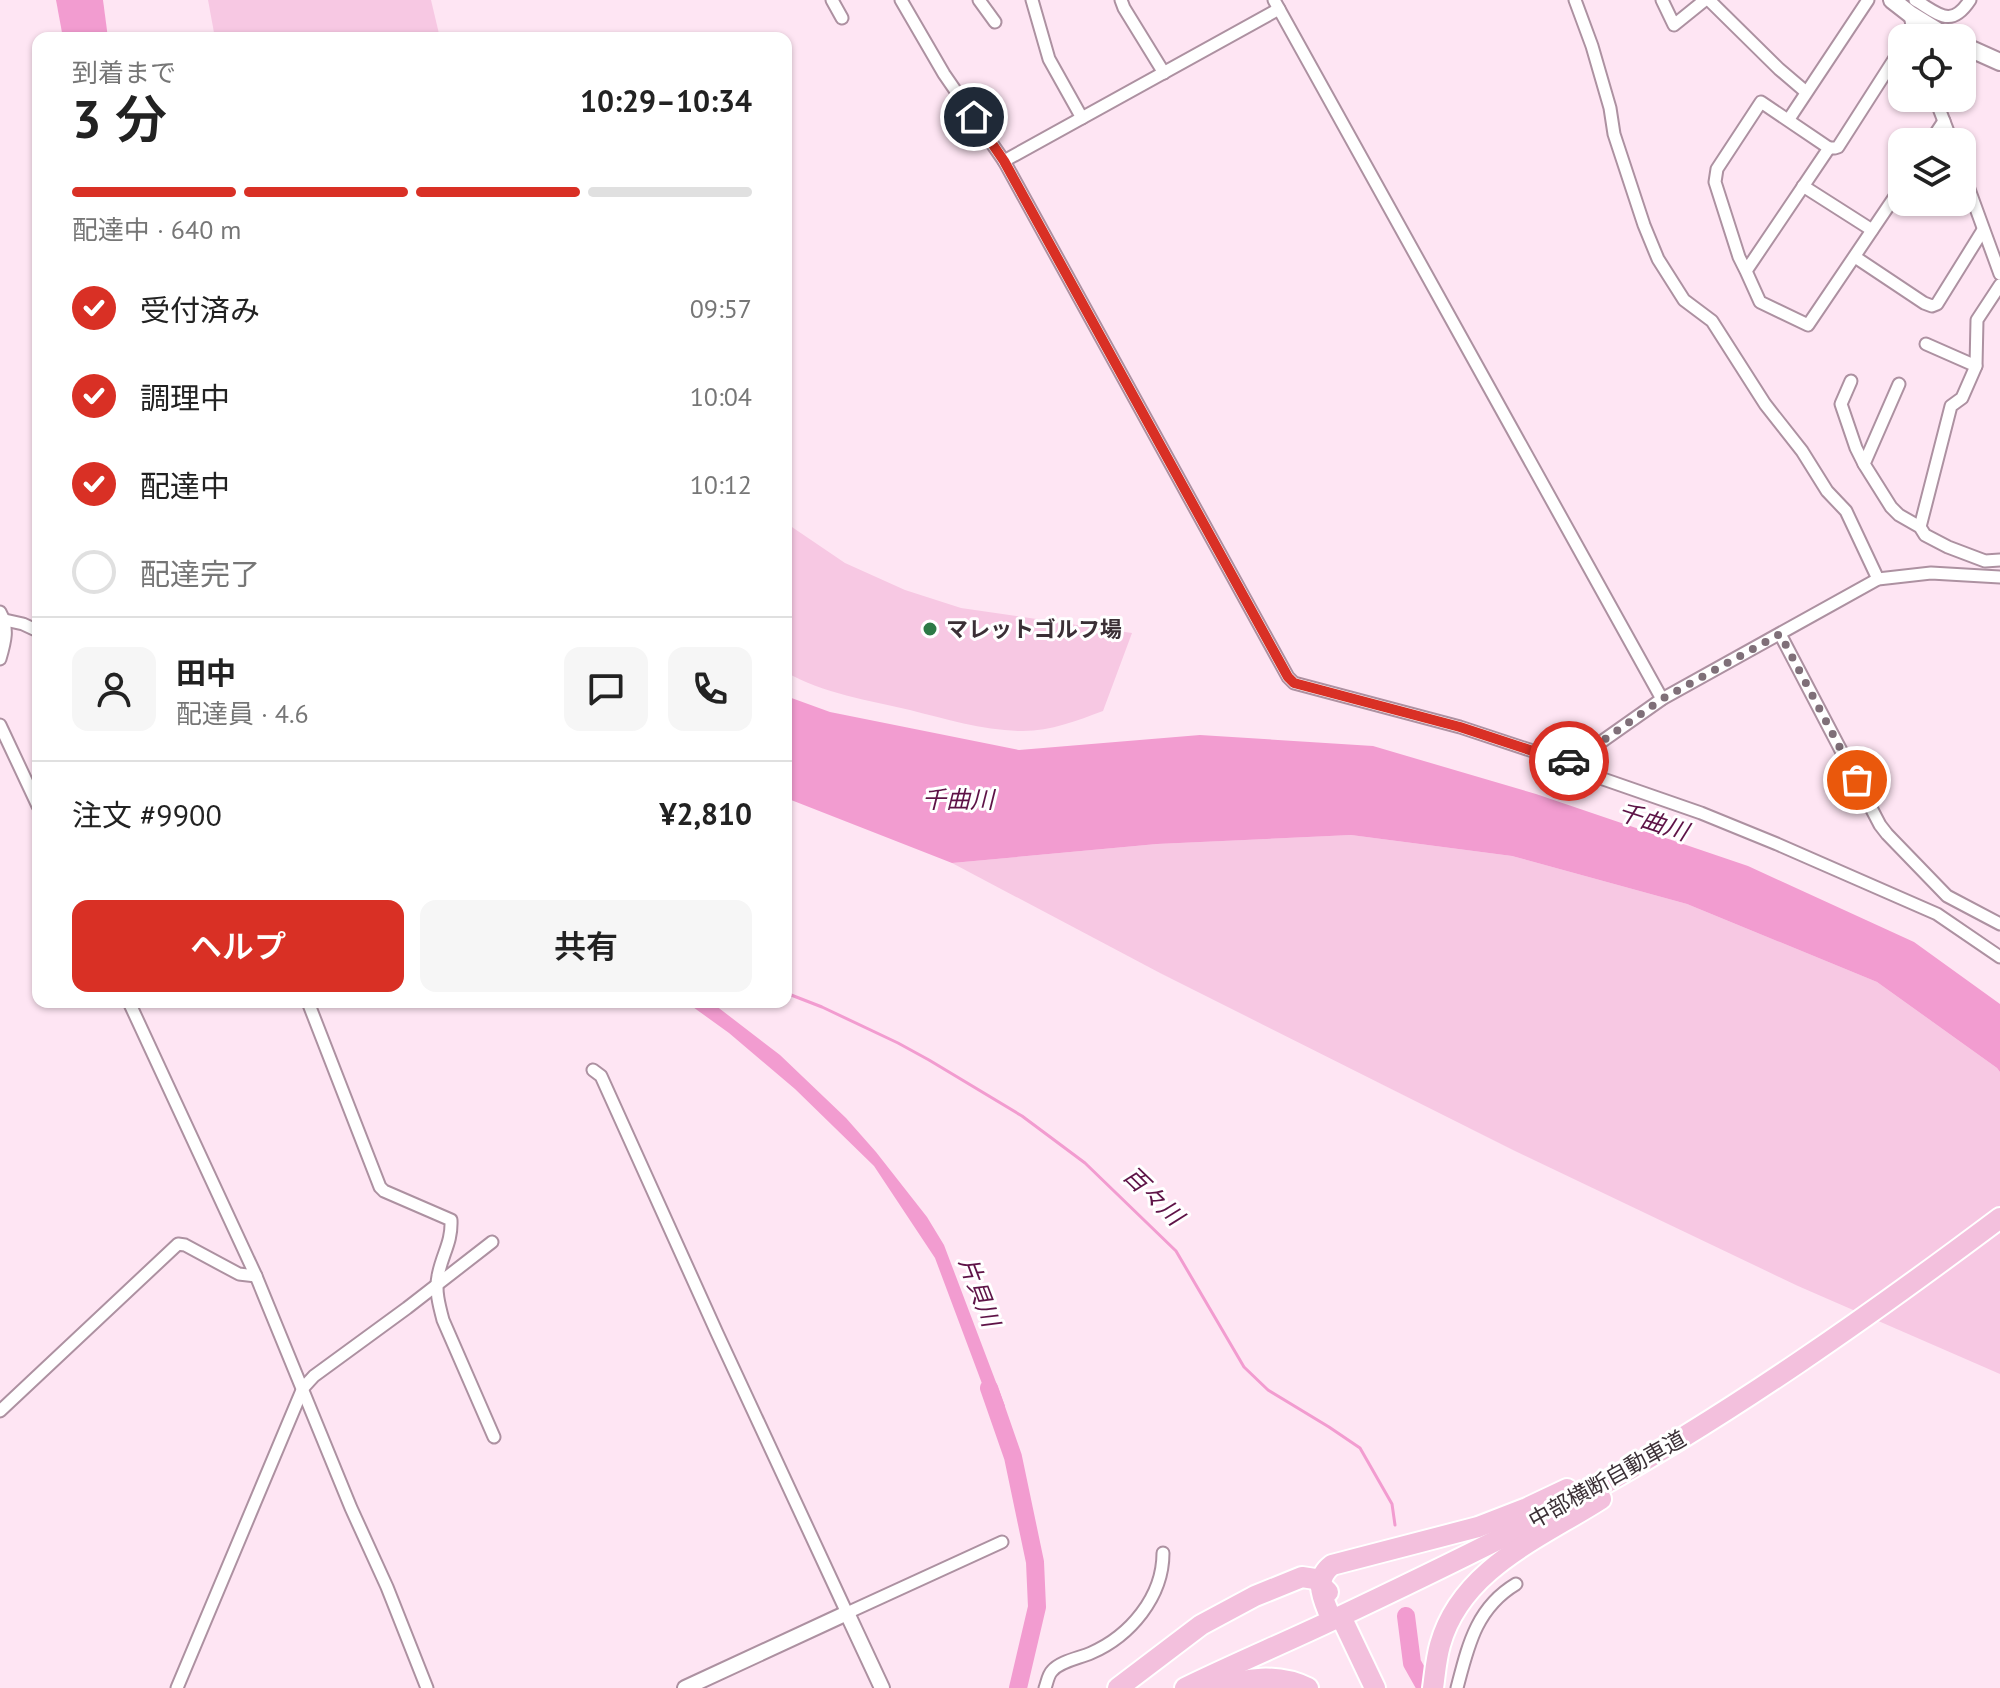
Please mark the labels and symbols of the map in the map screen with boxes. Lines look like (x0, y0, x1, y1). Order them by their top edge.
pin (940, 83, 1008, 151)
place label: マレットゴルフ場 (946, 615, 1122, 643)
marker: マレットゴルフ場 (921, 620, 939, 638)
courier (1529, 721, 1609, 801)
pin (1823, 746, 1891, 814)
water label: 千曲川 (922, 784, 997, 815)
water label: 千曲川 (1614, 796, 1695, 848)
water label: 百々川 (1117, 1159, 1192, 1234)
water label: 片貝川 (952, 1253, 1008, 1334)
street label: 中部横断自動車道 (1523, 1424, 1691, 1534)

